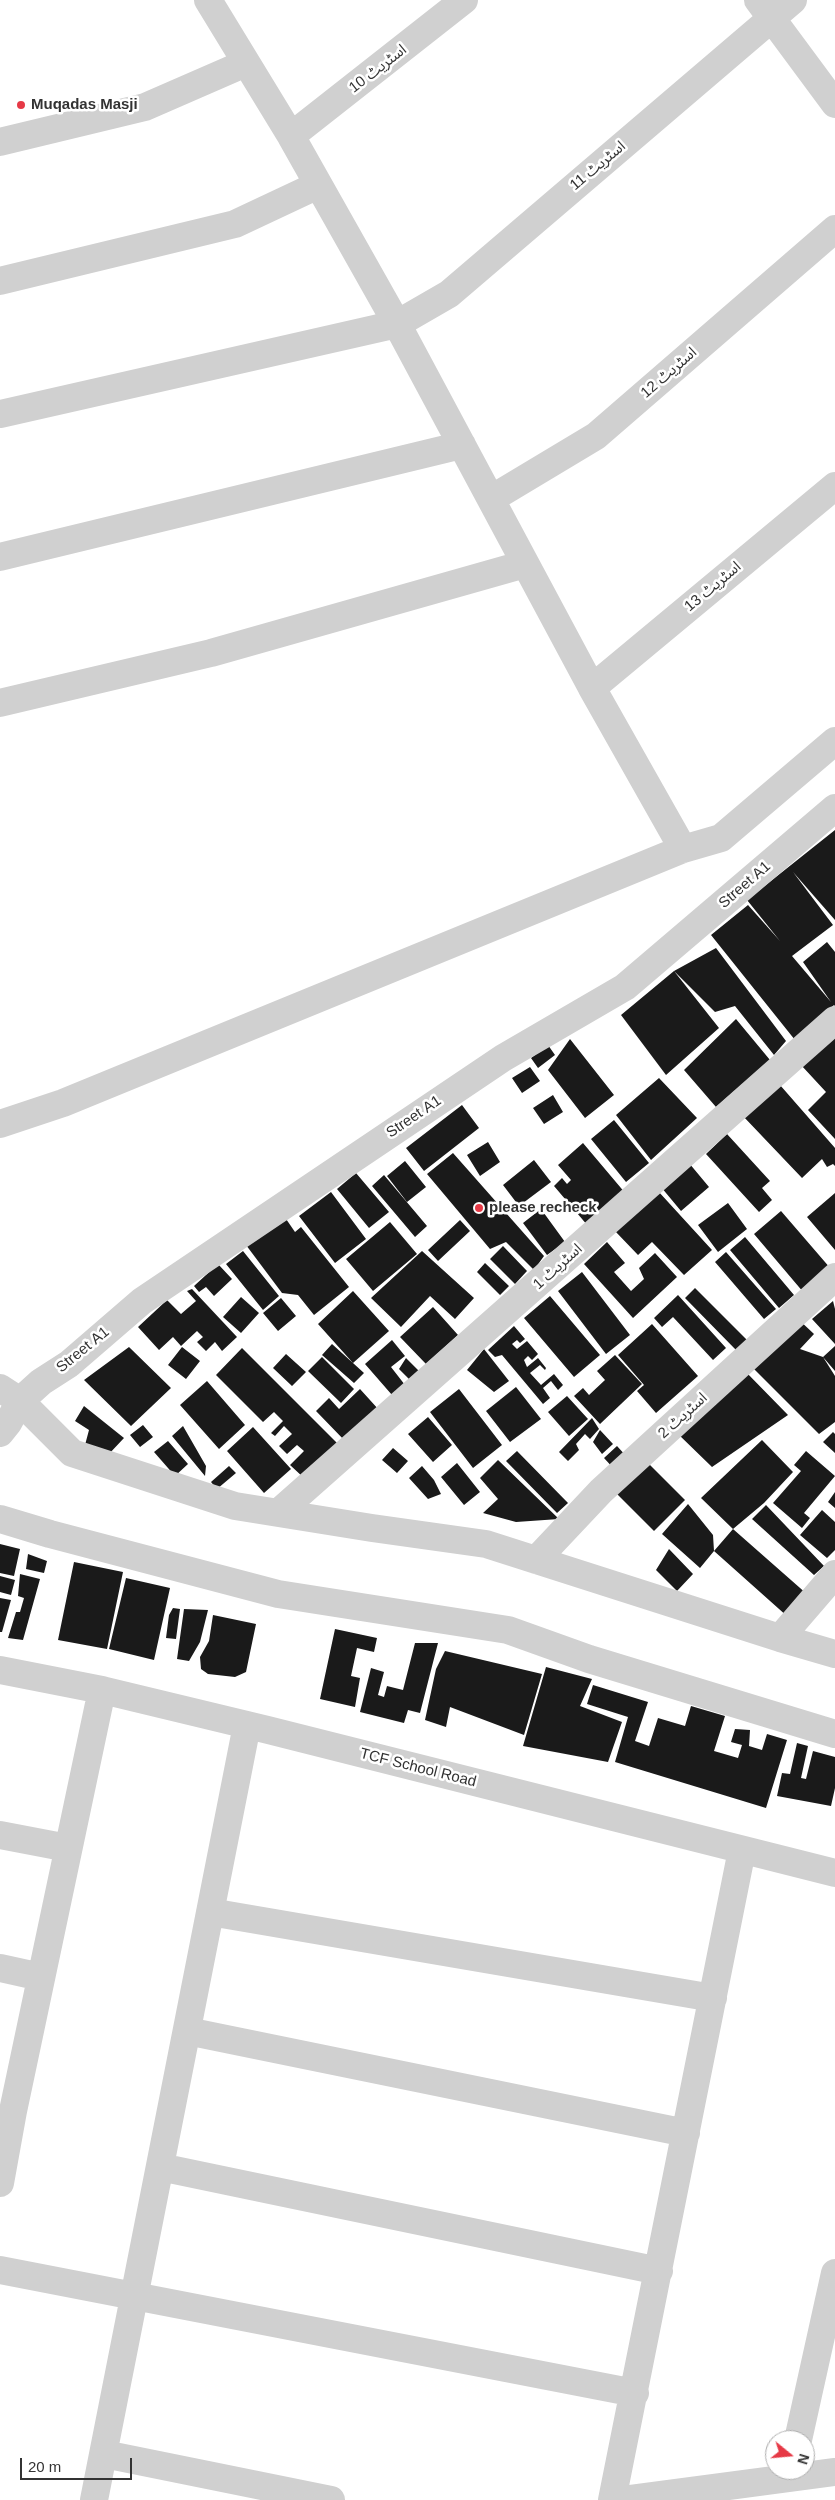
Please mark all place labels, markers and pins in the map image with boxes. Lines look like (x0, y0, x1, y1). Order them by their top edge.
place label: Muqadas Masji (31, 96, 138, 114)
marker: Muqadas Masji (15, 99, 27, 111)
place label: please recheck (489, 1199, 597, 1217)
marker: please recheck (473, 1202, 485, 1214)

